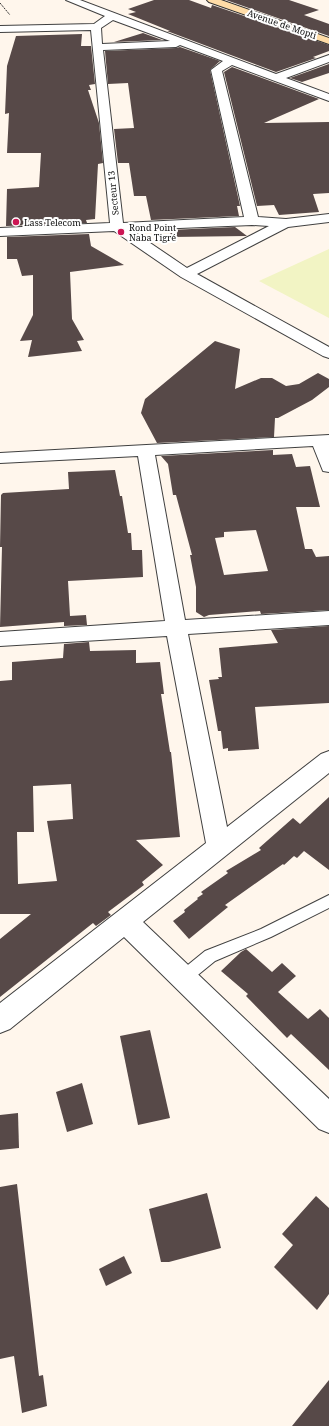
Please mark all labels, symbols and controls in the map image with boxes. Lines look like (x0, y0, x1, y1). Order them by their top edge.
street label: Avenue de Mopti (246, 6, 318, 42)
street label: Secteur 13 (104, 170, 122, 216)
place label: Lass Telecom (24, 216, 81, 229)
marker: Lass Telecom (11, 217, 21, 227)
place label: Rond Point Naba Tigré (129, 221, 176, 244)
marker: Rond Point Naba Tigré (116, 227, 126, 237)

